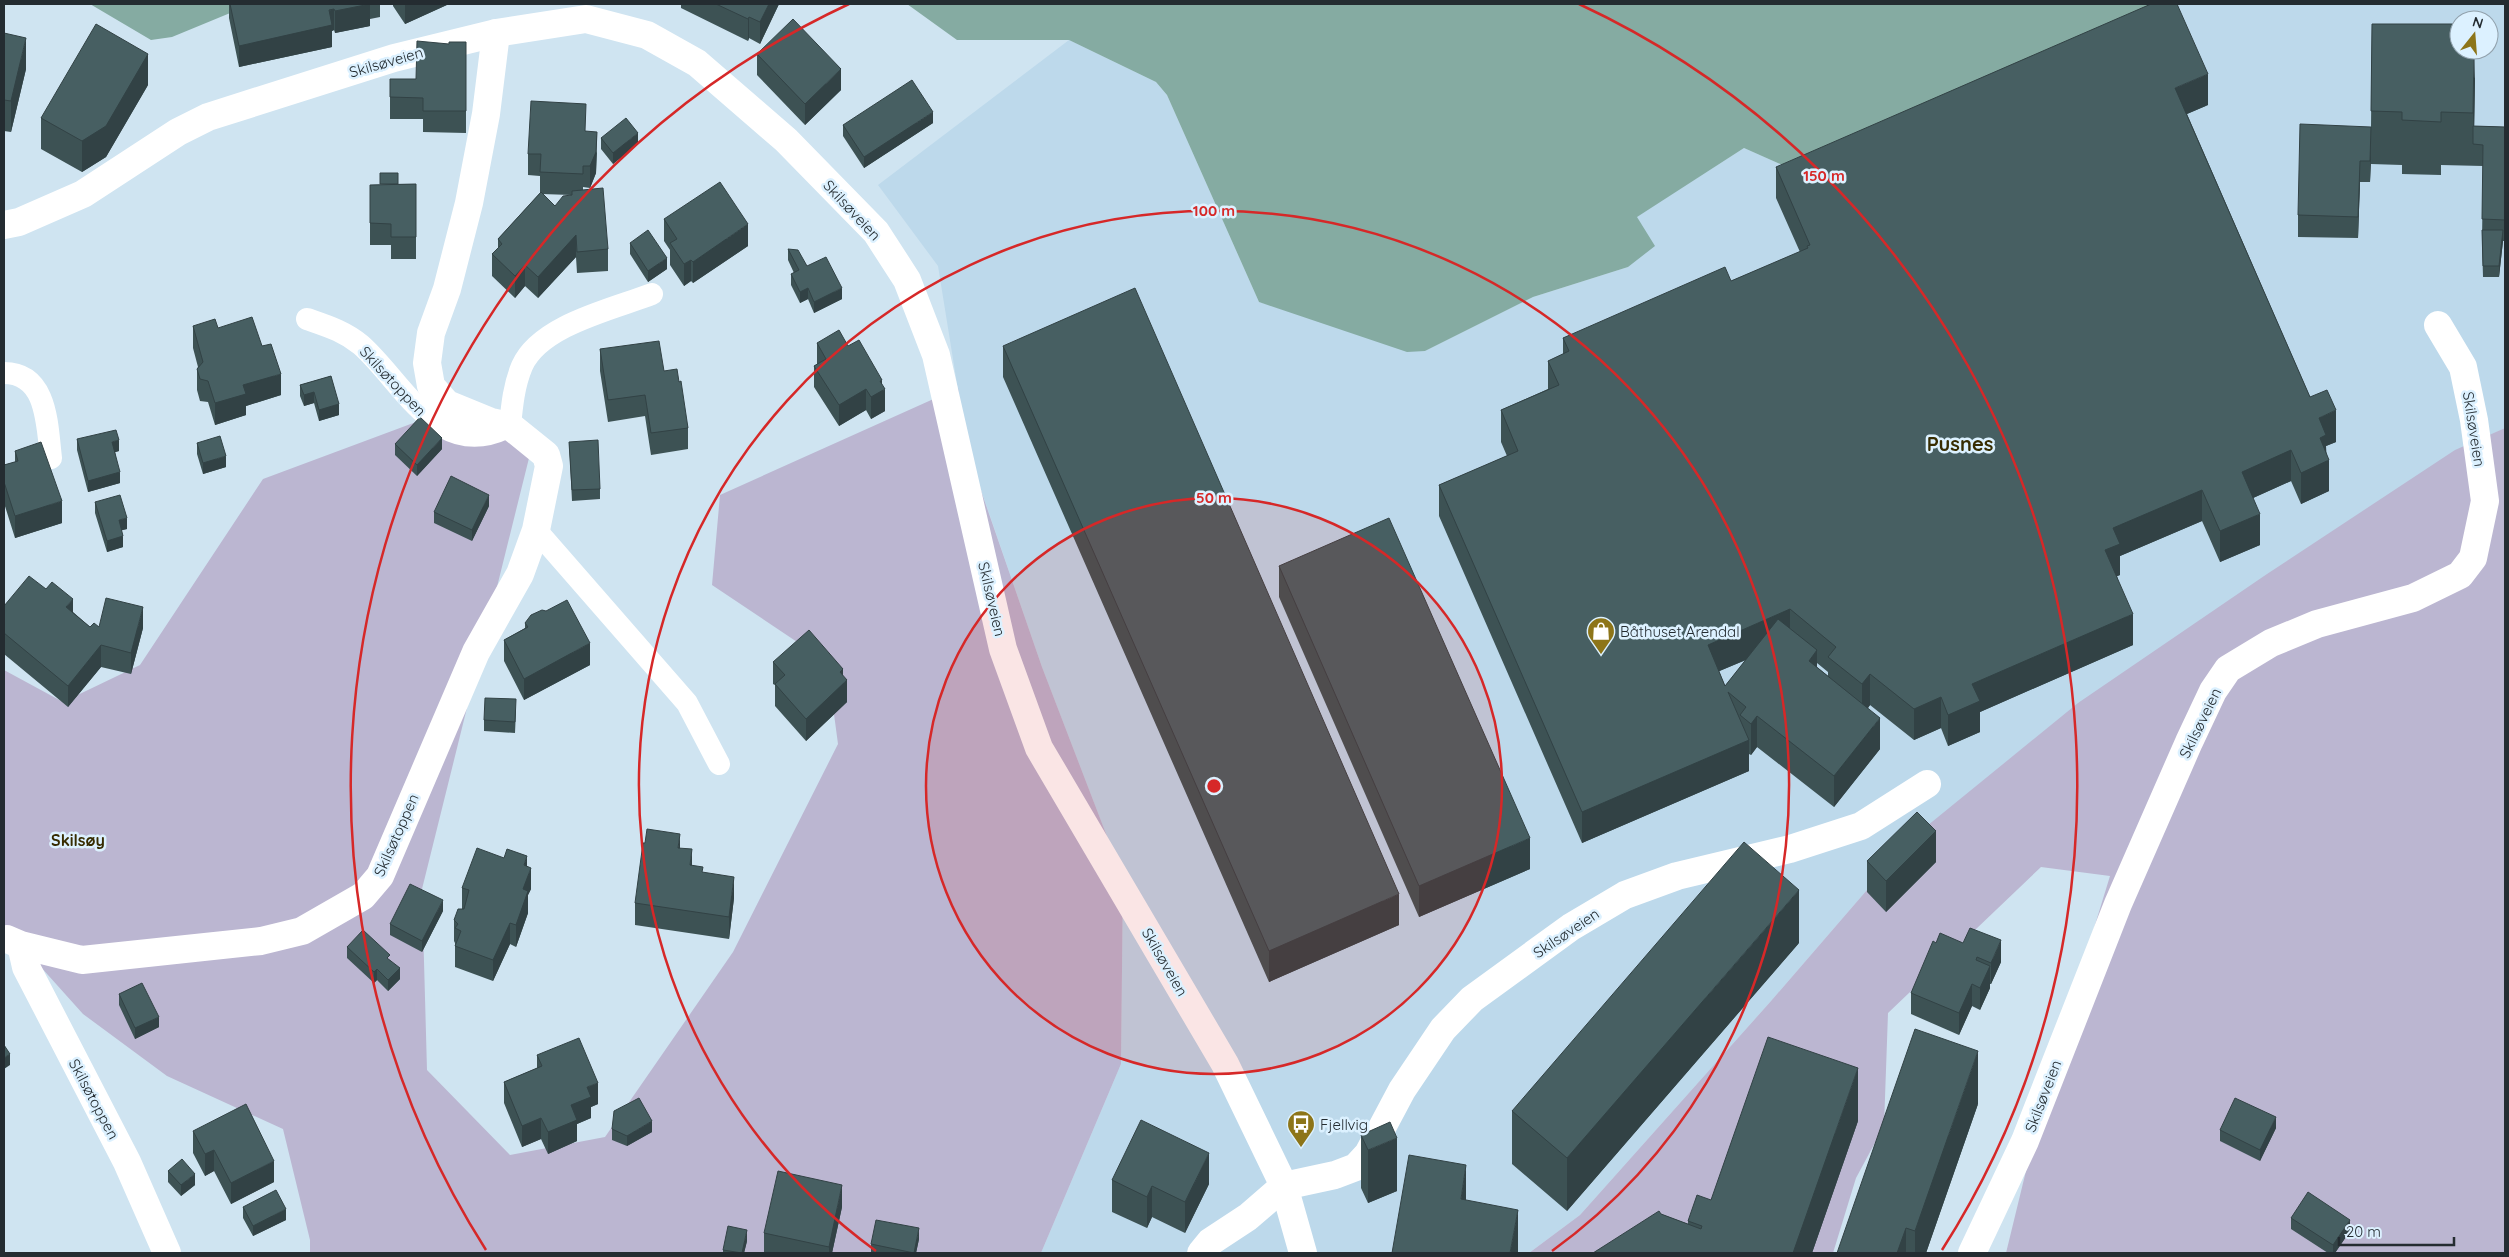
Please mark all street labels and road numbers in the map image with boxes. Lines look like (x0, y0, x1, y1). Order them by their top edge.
street label: Skilsøveien (347, 42, 425, 82)
street label: Skilsøveien (819, 176, 885, 244)
street label: Skilsøtoppen (356, 342, 430, 420)
street label: Skilsøveien (2459, 390, 2489, 468)
street label: Skilsøveien (974, 560, 1010, 638)
street label: Skilsøveien (2175, 685, 2225, 761)
street label: Skilsøtoppen (369, 791, 423, 879)
street label: Skilsøveien (1529, 904, 1603, 962)
street label: Skilsøveien (1138, 924, 1192, 1000)
street label: Skilsøtoppen (65, 1055, 123, 1143)
street label: Skilsøveien (2021, 1057, 2065, 1135)

